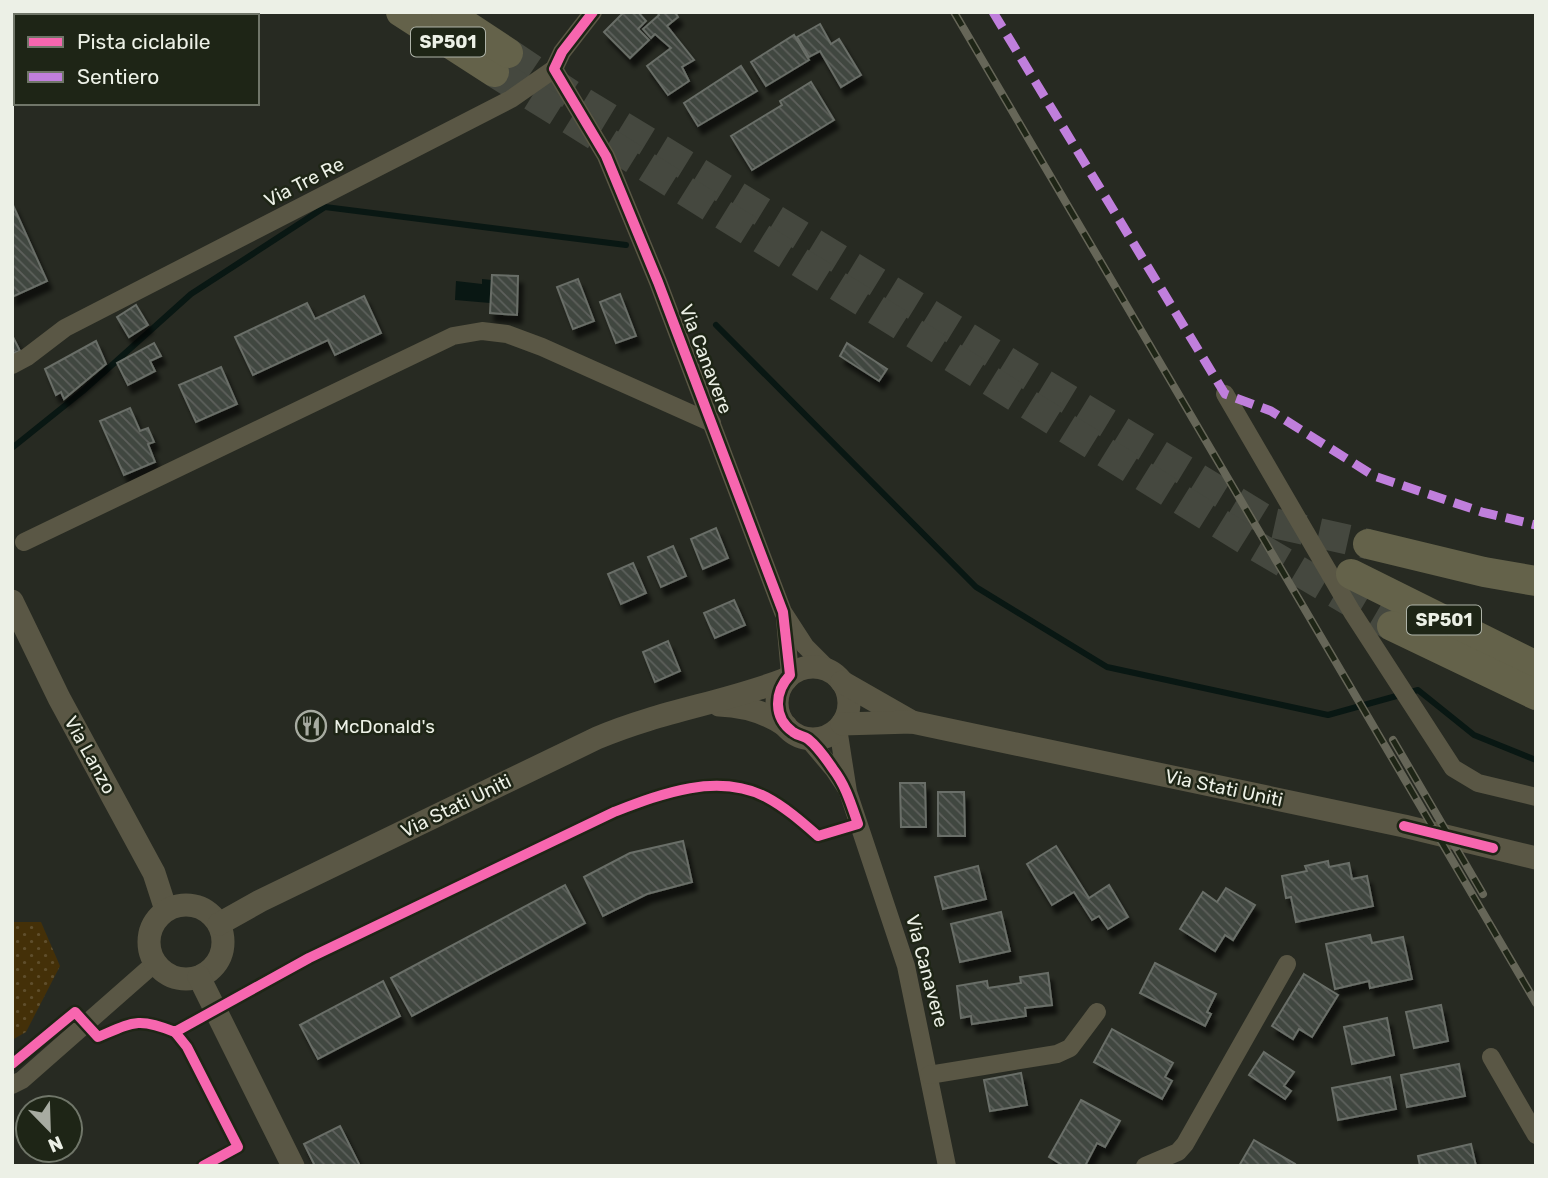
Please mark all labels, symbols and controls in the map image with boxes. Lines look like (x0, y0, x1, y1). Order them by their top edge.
legend (14, 14, 259, 105)
road number: SP501 (411, 28, 485, 56)
text: Pista ciclabile (77, 29, 211, 54)
text: Sentiero (77, 64, 159, 89)
street label: Via Tre Re (260, 152, 348, 212)
street label: Via Canavere (675, 301, 737, 417)
road number: SP501 (1407, 606, 1481, 634)
restaurant icon: McDonald's (294, 709, 328, 743)
street label: Via Lanzo (59, 712, 121, 798)
place label: McDonald's (334, 715, 435, 738)
street label: Via Stati Uniti (1163, 764, 1285, 812)
street label: Via Stati Uniti (397, 769, 515, 843)
street label: Via Canavere (901, 912, 953, 1030)
north arrow (14, 1094, 84, 1164)
text: N (45, 1131, 66, 1157)

